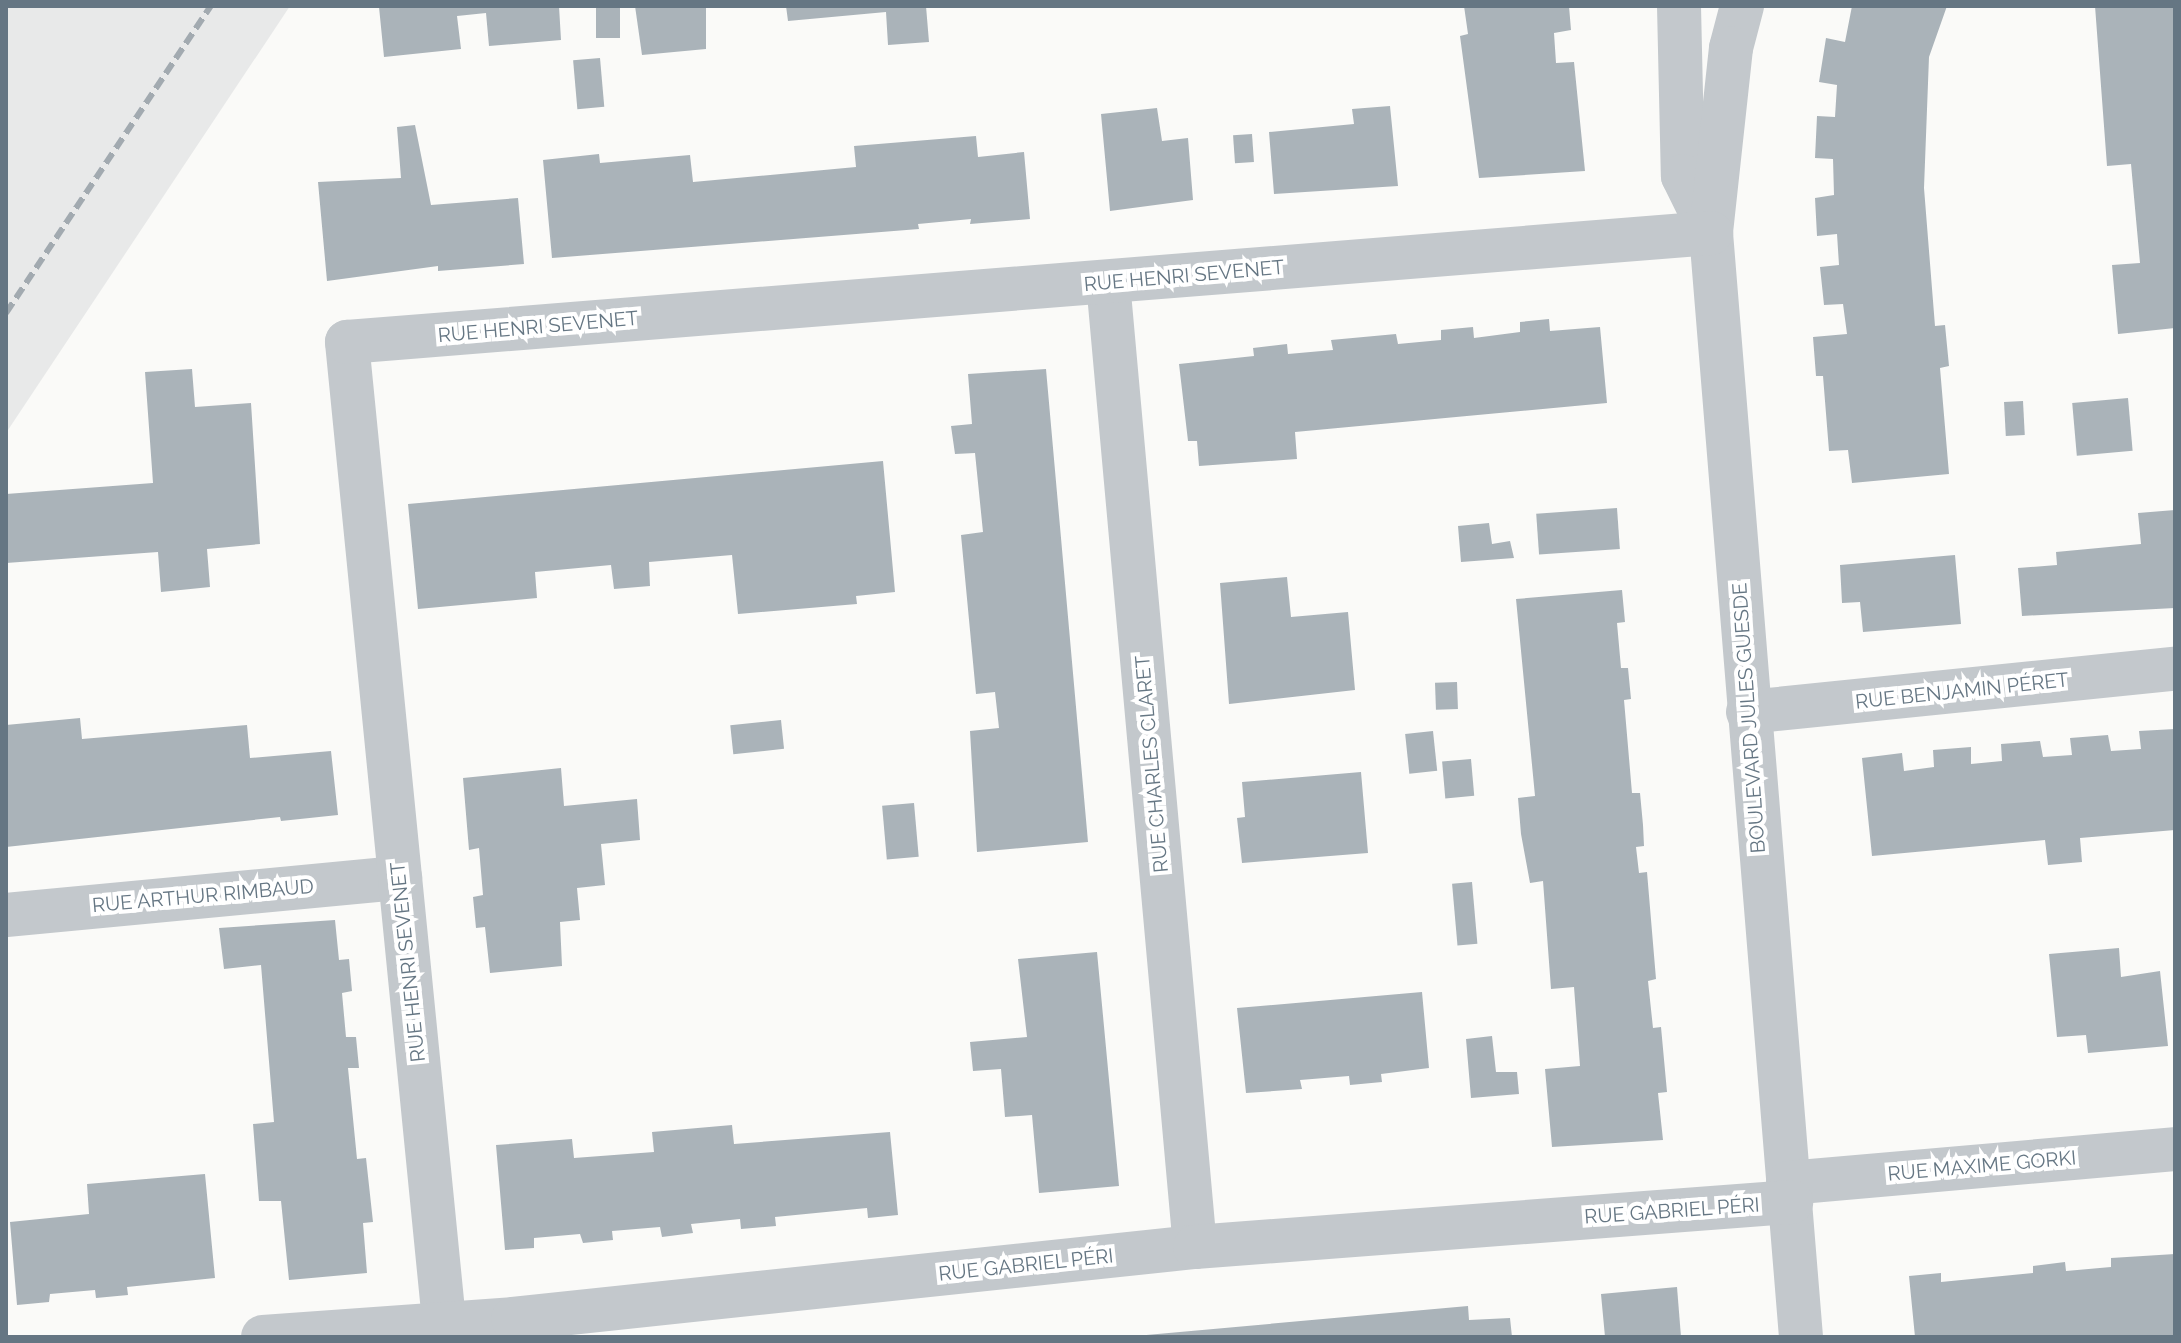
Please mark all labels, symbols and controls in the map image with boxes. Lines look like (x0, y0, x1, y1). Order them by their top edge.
street label: RUE HENRI SEVENET (1083, 255, 1285, 297)
street label: RUE HENRI SEVENET (437, 306, 639, 348)
street label: BOULEVARD JULES GUESDE (1728, 582, 1770, 854)
street label: RUE CHARLES CLARET (1131, 654, 1173, 874)
street label: RUE BENJAMIN PÉRET (1854, 668, 2070, 714)
street label: RUE HENRI SEVENET (386, 861, 430, 1063)
street label: RUE ARTHUR RIMBAUD (91, 874, 315, 918)
street label: RUE MAXIME GORKI (1887, 1146, 2077, 1186)
street label: RUE GABRIEL PÉRI (1583, 1193, 1761, 1229)
street label: RUE GABRIEL PÉRI (937, 1244, 1115, 1286)

